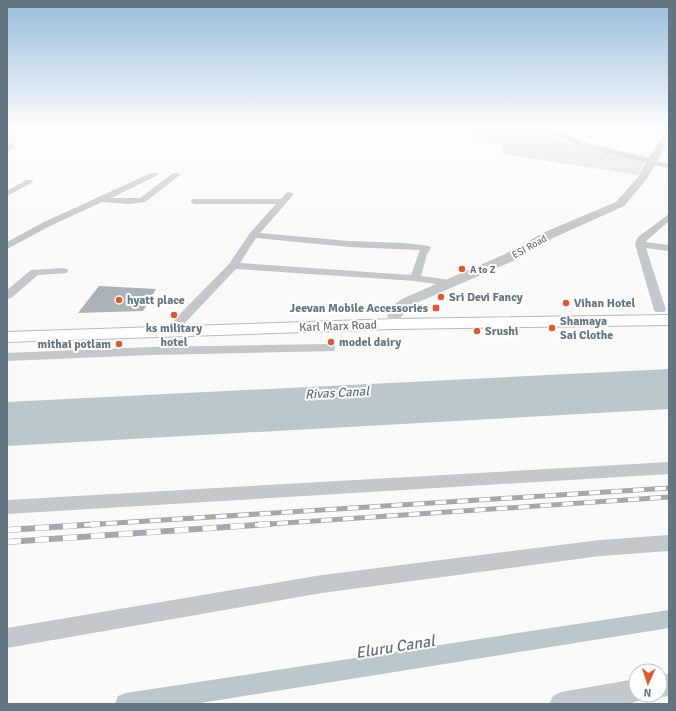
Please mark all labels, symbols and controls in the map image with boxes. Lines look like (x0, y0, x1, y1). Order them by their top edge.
street label: ESI Road (510, 232, 549, 261)
marker: A to Z (457, 264, 467, 274)
place label: A to Z (470, 264, 496, 276)
place label: Sri Devi Fancy (449, 290, 523, 305)
marker: Sri Devi Fancy (436, 292, 446, 302)
place label: hyatt place (127, 293, 185, 308)
marker: hyatt place (114, 295, 124, 305)
place label: Vihan Hotel (574, 296, 636, 311)
marker: Vihan Hotel (561, 298, 571, 308)
place label: Jeevan Mobile Accessories (290, 301, 429, 316)
marker: Jeevan Mobile Accessories (431, 303, 441, 313)
marker: ks military hotel (169, 310, 179, 320)
place label: Shamaya Sai Clothe (560, 314, 613, 343)
street label: Karl Marx Road (299, 318, 377, 335)
place label: ks military hotel (146, 321, 202, 350)
marker: Shamaya Sai Clothe (547, 323, 557, 333)
place label: Srushi (485, 324, 518, 339)
marker: Srushi (472, 326, 482, 336)
place label: model dairy (339, 335, 401, 350)
place label: mithai potlam (37, 337, 111, 352)
marker: model dairy (326, 337, 336, 347)
marker: mithai potlam (114, 339, 124, 349)
water label: Rivas Canal (305, 383, 371, 403)
water label: Eluru Canal (354, 631, 437, 663)
north arrow (628, 663, 668, 703)
text: N (643, 686, 652, 699)

